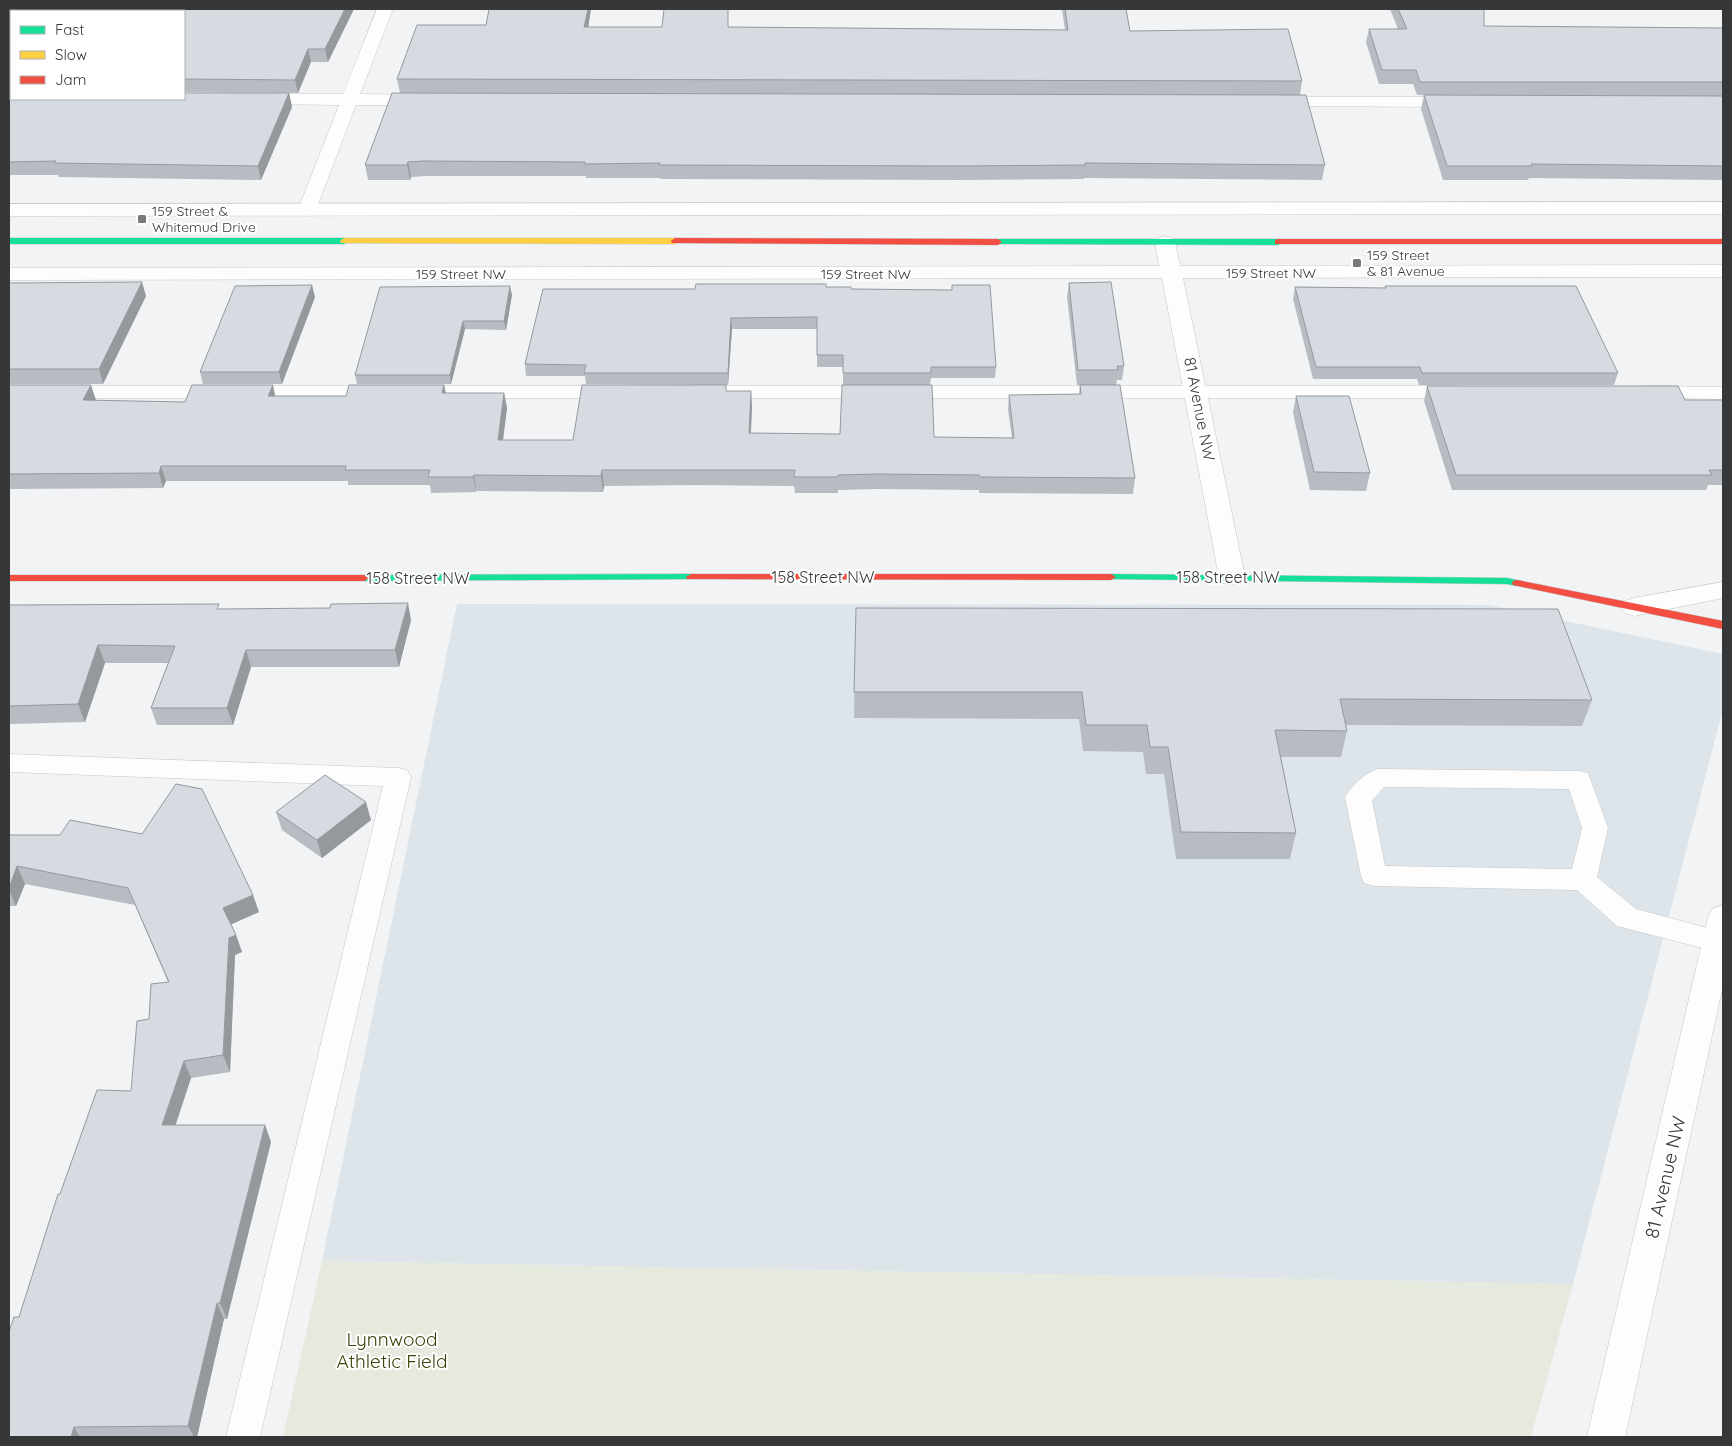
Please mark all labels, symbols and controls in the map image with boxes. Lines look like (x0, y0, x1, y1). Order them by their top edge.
legend (10, 10, 185, 100)
text: Fast (55, 20, 84, 39)
text: Slow (55, 45, 87, 64)
text: Jam (55, 70, 86, 89)
place label: 159 Street & Whitemud Drive (152, 202, 256, 236)
marker: 159 Street & Whitemud Drive (136, 213, 148, 225)
place label: 159 Street & 81 Avenue (1367, 246, 1445, 280)
marker: 159 Street & 81 Avenue (1351, 257, 1363, 269)
street label: 159 Street NW (1226, 264, 1317, 282)
street label: 159 Street NW (416, 265, 507, 283)
street label: 159 Street NW (821, 265, 912, 283)
street label: 81 Avenue NW (1180, 355, 1220, 463)
street label: 158 Street NW (772, 567, 874, 587)
street label: 158 Street NW (1177, 567, 1279, 587)
street label: 158 Street NW (367, 568, 469, 588)
street label: 81 Avenue NW (1639, 1113, 1691, 1241)
park label: Lynnwood Athletic Field (336, 1327, 448, 1373)

